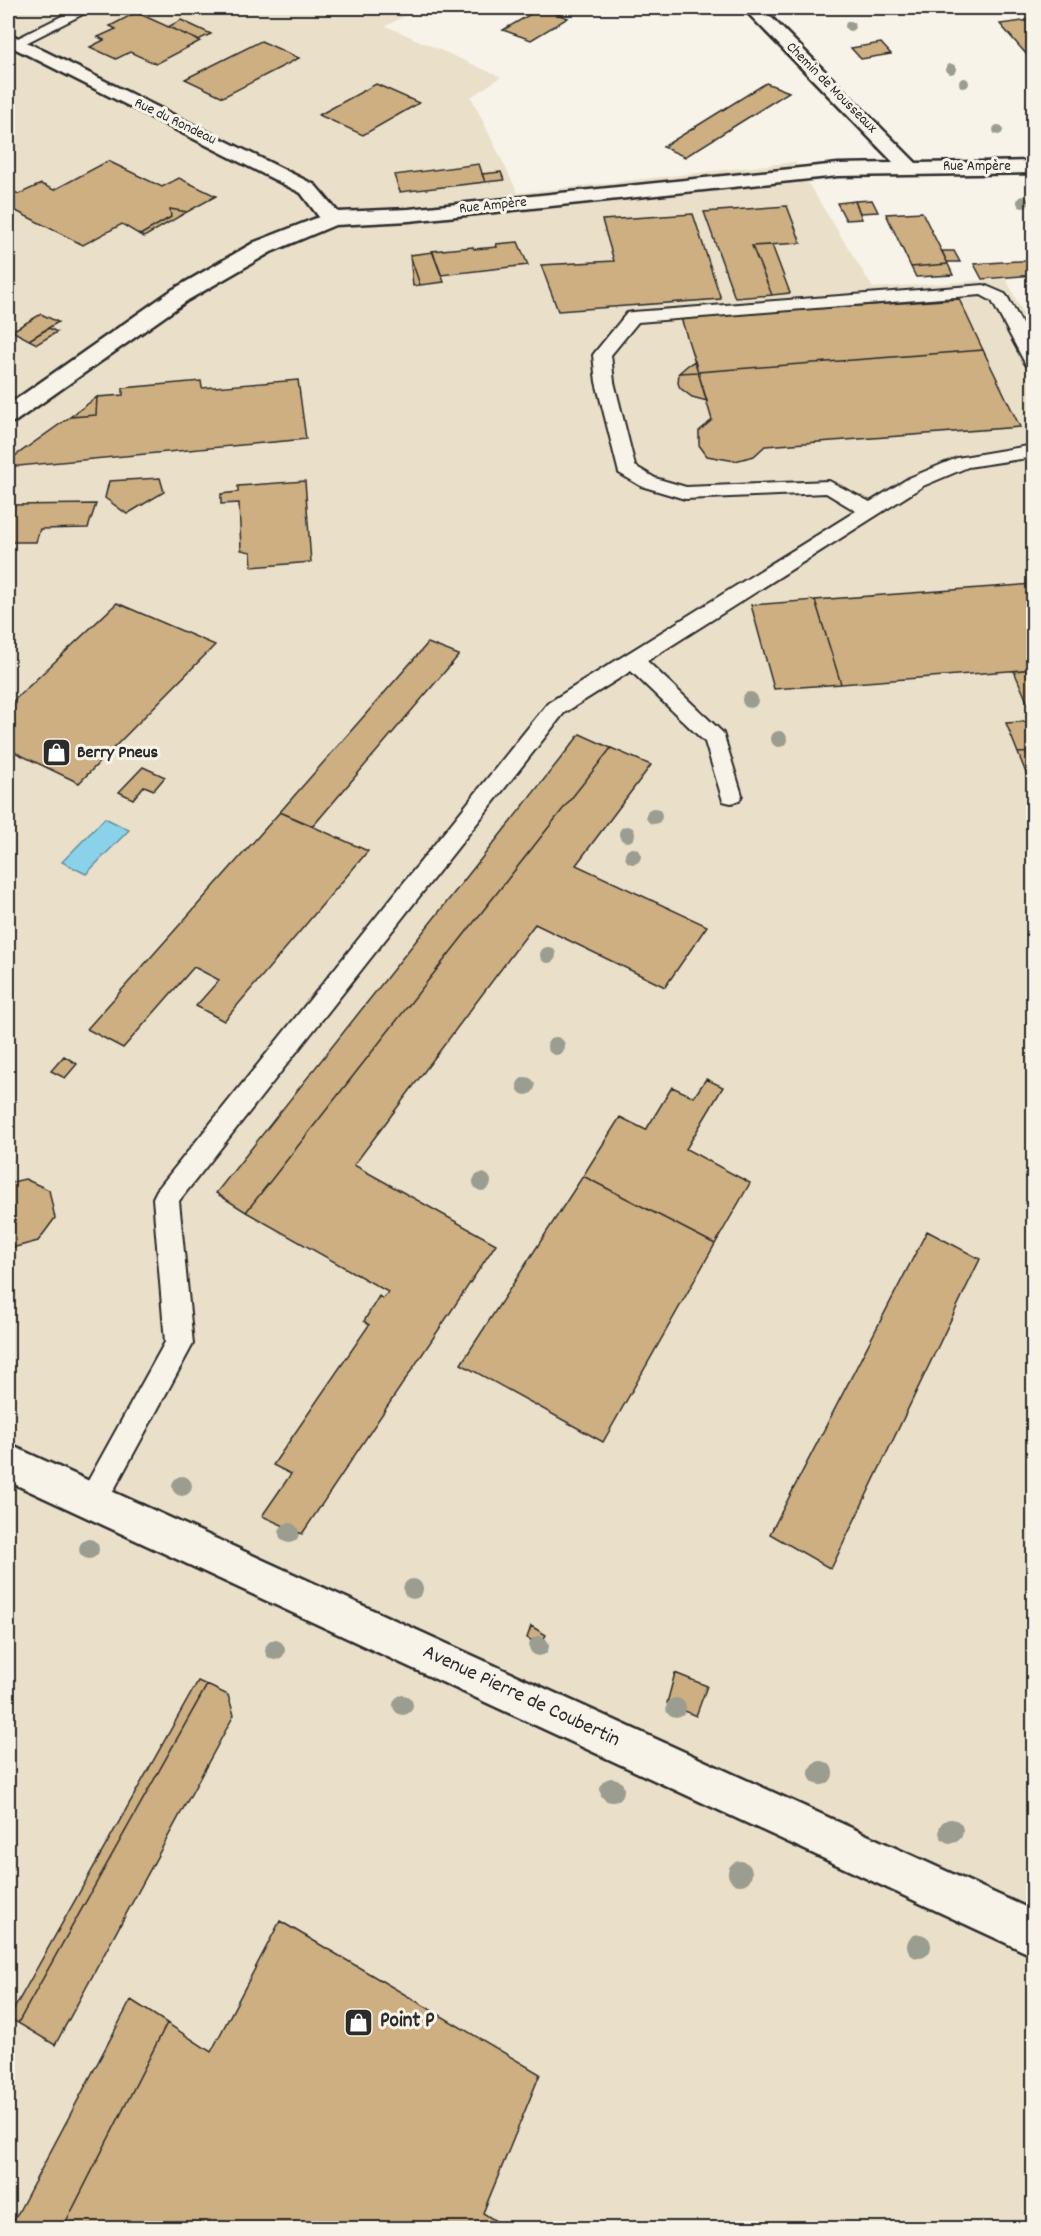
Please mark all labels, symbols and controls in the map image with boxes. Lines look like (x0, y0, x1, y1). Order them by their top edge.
street label: Chemin de Mousseaux (780, 37, 882, 139)
street label: Rue du Rondeau (130, 93, 220, 151)
street label: Rue Ampère (943, 156, 1011, 178)
street label: Rue Ampère (458, 191, 528, 220)
shop icon: Berry Pneus (40, 737, 72, 769)
place label: Berry Pneus (77, 741, 158, 766)
street label: Avenue Pierre de Coubertin (417, 1638, 625, 1756)
shop icon: Point P (343, 2006, 375, 2038)
place label: Point P (380, 2007, 435, 2037)

